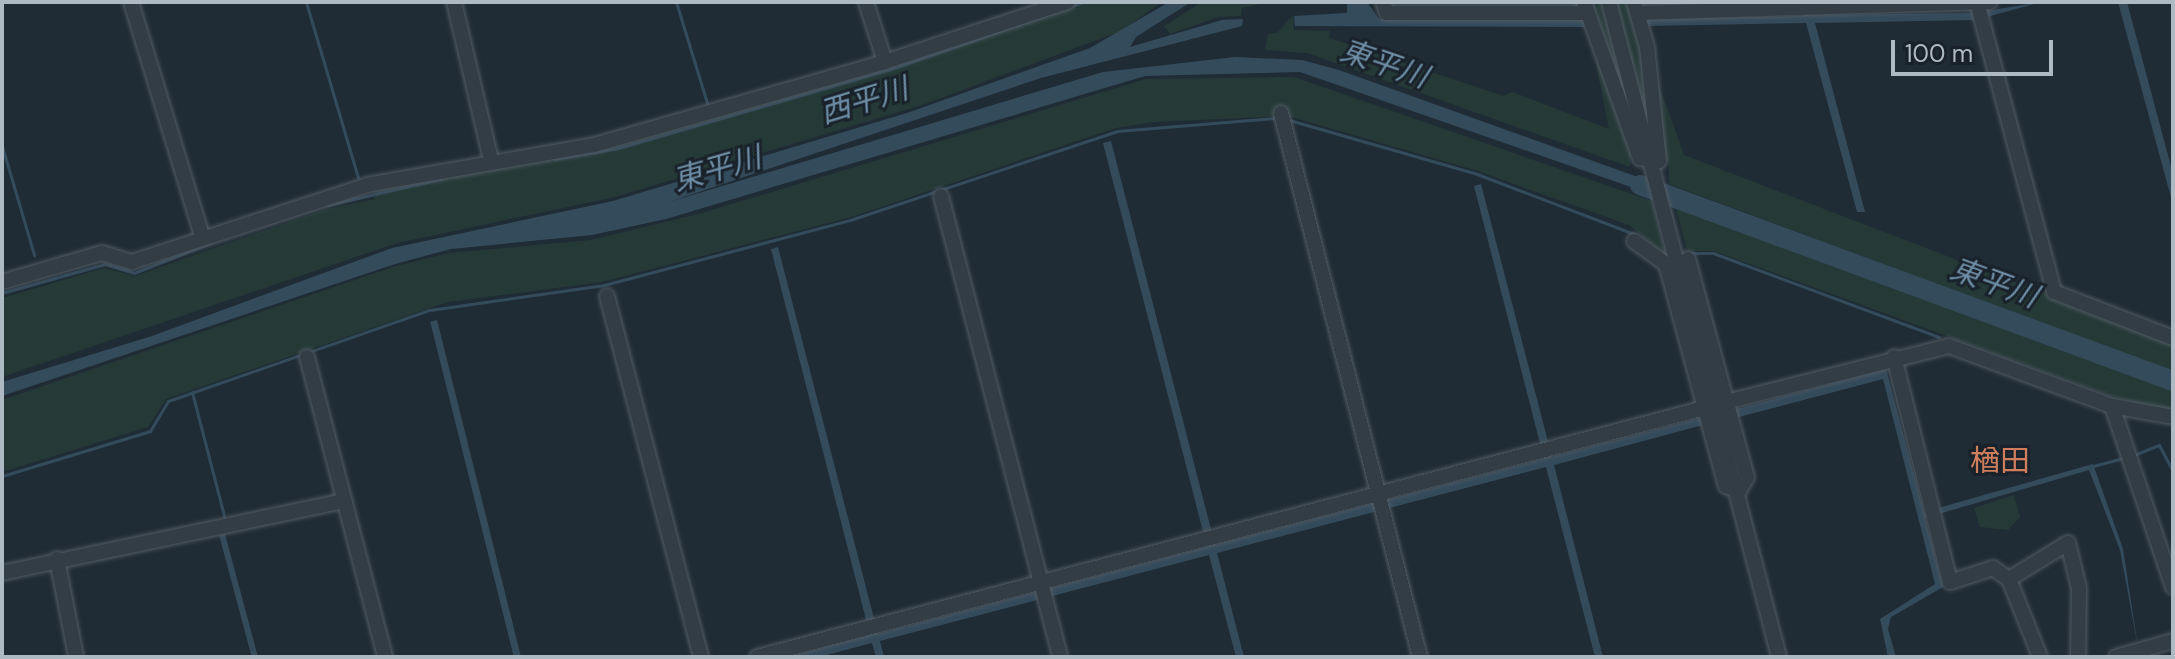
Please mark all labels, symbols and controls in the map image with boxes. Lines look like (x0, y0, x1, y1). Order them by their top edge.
scale bar (1895, 24, 2057, 74)
water label: 東平川 (1336, 32, 1432, 96)
text: 100 m (1905, 38, 1973, 69)
water label: 西平川 (816, 71, 912, 131)
water label: 東平川 (669, 139, 765, 199)
water label: 東平川 (1946, 251, 2042, 315)
district label: 楢田 (1970, 443, 2030, 479)

